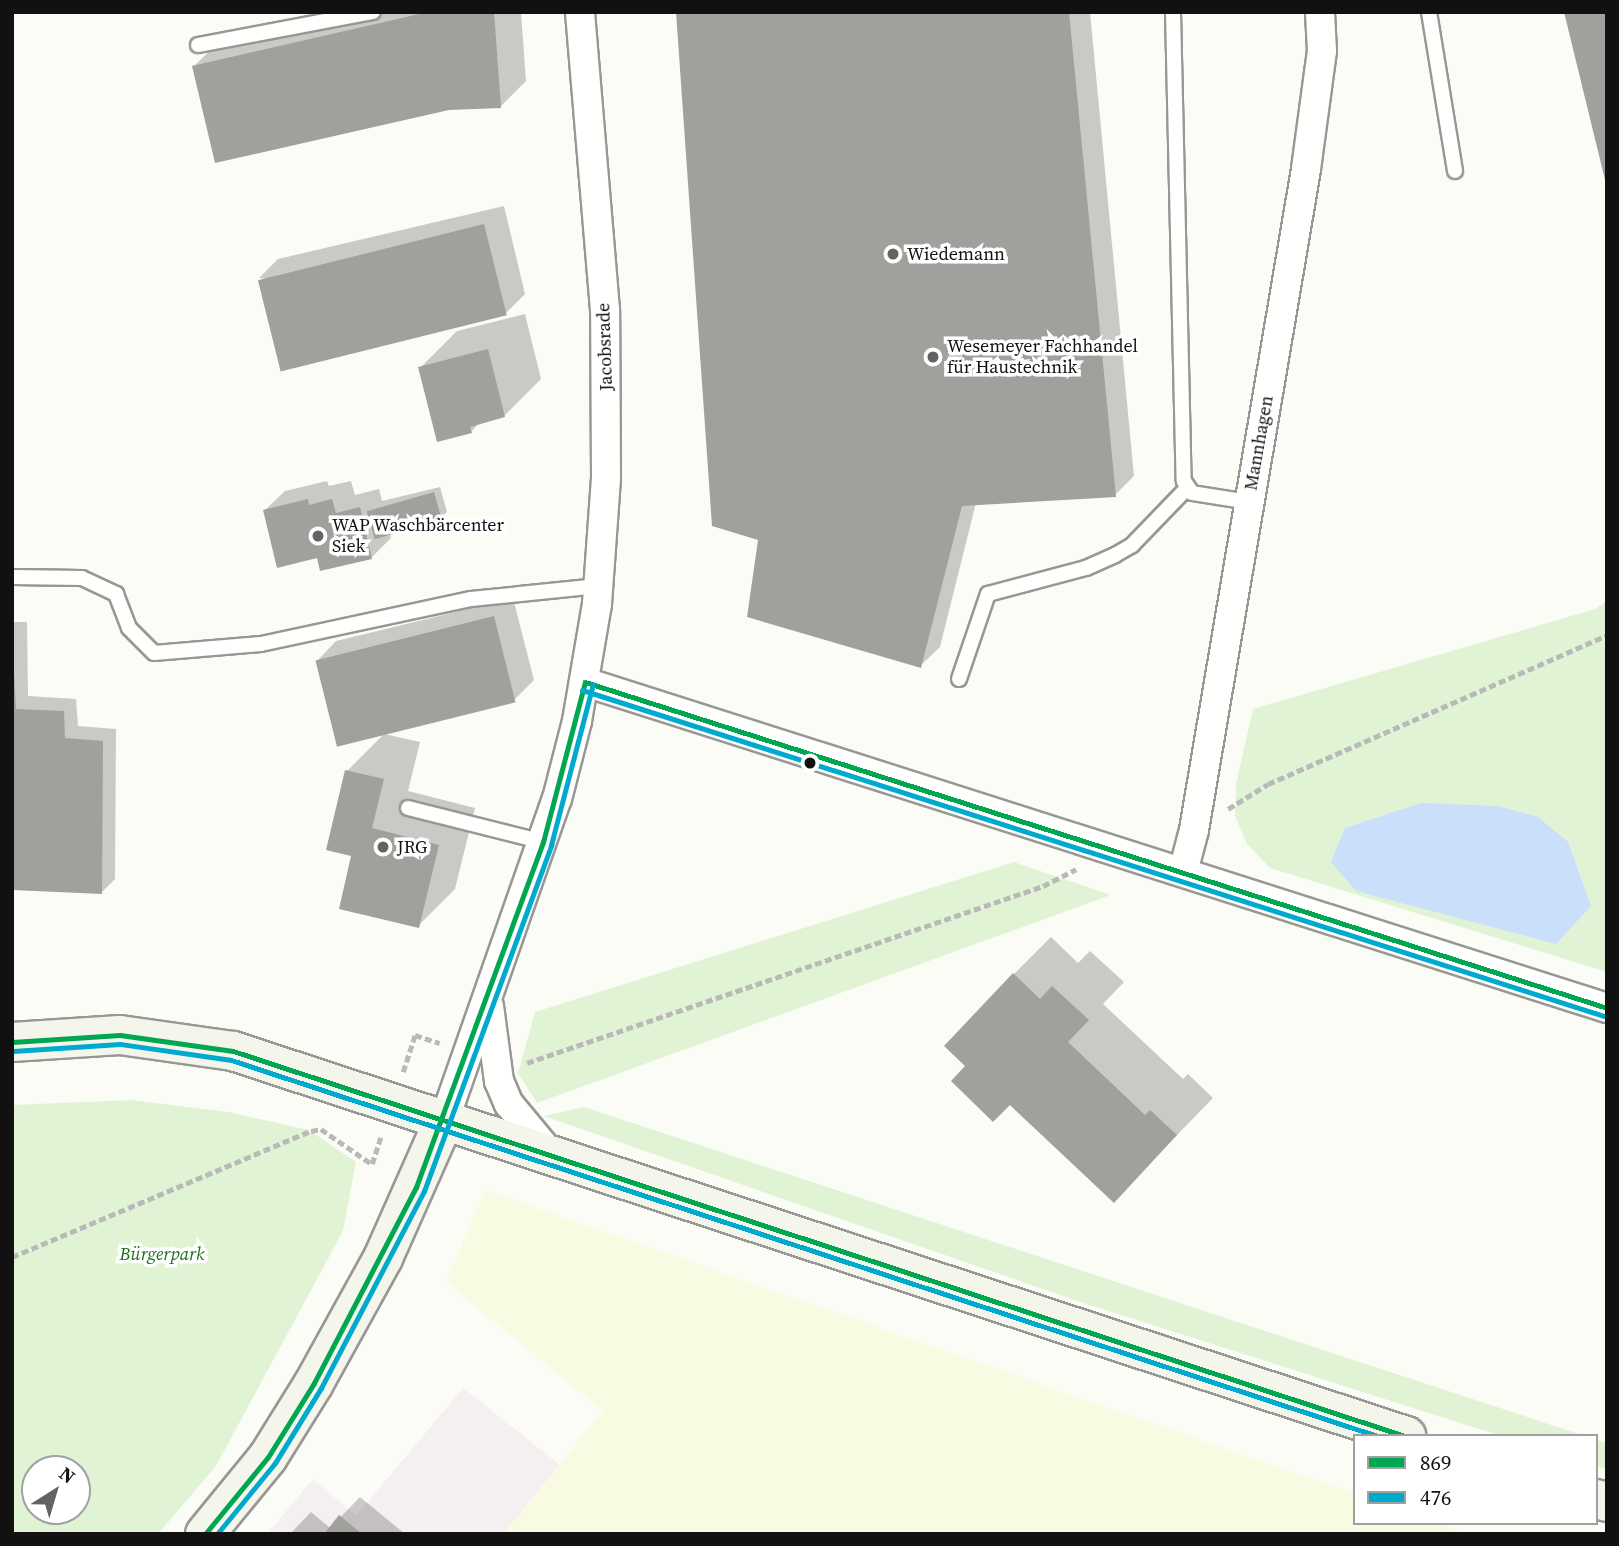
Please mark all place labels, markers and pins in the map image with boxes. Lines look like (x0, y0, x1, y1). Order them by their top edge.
place label: Wiedemann (907, 243, 1005, 265)
marker: Wiedemann (885, 246, 901, 262)
place label: Wesemeyer Fachhandel für Haustechnik (947, 336, 1138, 378)
marker: Wesemeyer Fachhandel für Haustechnik (925, 349, 941, 365)
place label: WAP Waschbärcenter Siek (332, 515, 505, 558)
marker: WAP Waschbärcenter Siek (310, 528, 326, 544)
unlabelled marker (803, 756, 817, 770)
place label: JRG (397, 836, 427, 858)
marker: JRG (375, 839, 391, 855)

